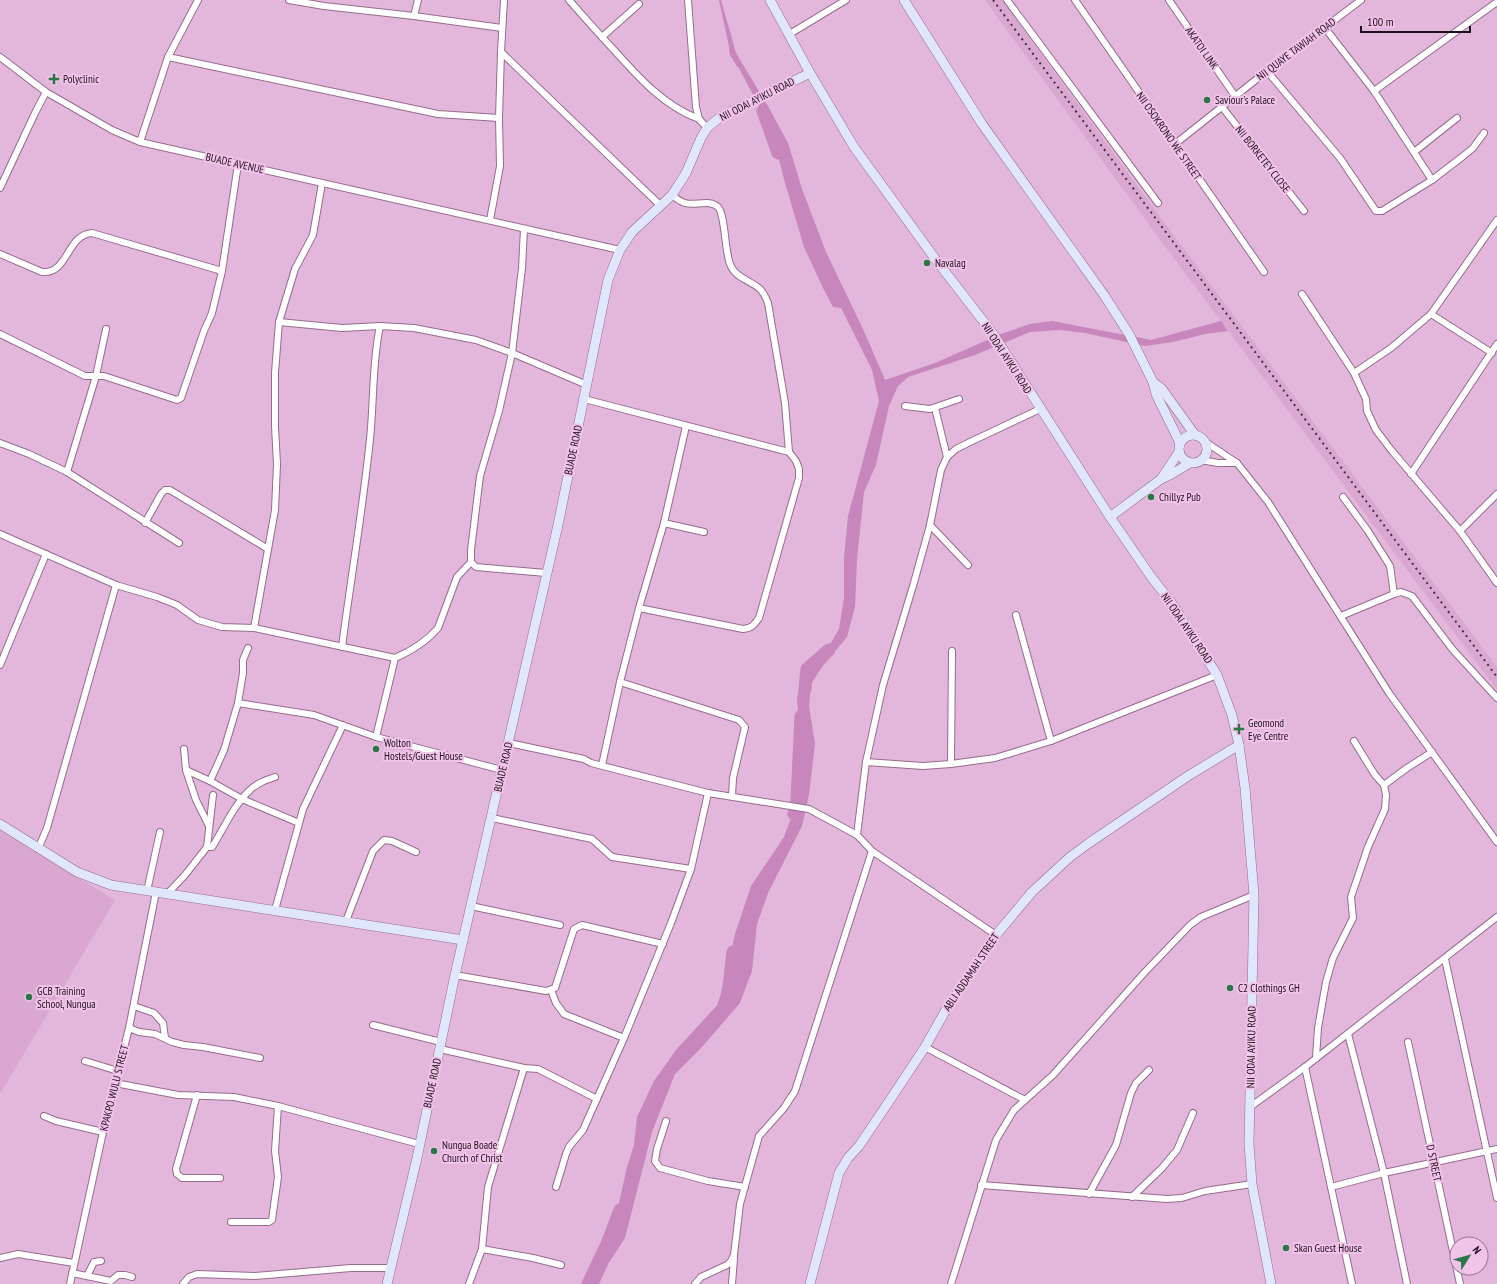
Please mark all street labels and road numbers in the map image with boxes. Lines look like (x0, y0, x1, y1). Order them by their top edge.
street label: NII QUAYE TAWIAH ROAD (1254, 14, 1339, 83)
street label: AKATOI LINK (1182, 24, 1222, 73)
street label: NII ODAI AYIKU ROAD (717, 74, 797, 124)
street label: NII OSOKRONO WE STREET (1133, 89, 1205, 183)
street label: NII BORKETEY CLOSE (1232, 123, 1294, 196)
street label: BUADE AVENUE (204, 149, 266, 177)
street label: NII ODAI AYIKU ROAD (979, 320, 1035, 396)
street label: BUADE ROAD (561, 424, 585, 476)
street label: NII ODAI AYIKU ROAD (1158, 590, 1216, 666)
street label: BUADE ROAD (490, 741, 516, 793)
street label: ABLI ADDAMAH STREET (940, 930, 1002, 1014)
street label: NII ODAI AYIKU ROAD (1243, 1006, 1259, 1088)
street label: KPAKPO WULU STREET (97, 1043, 132, 1133)
street label: BUADE ROAD (420, 1057, 444, 1109)
street label: D STREET (1423, 1143, 1445, 1183)

